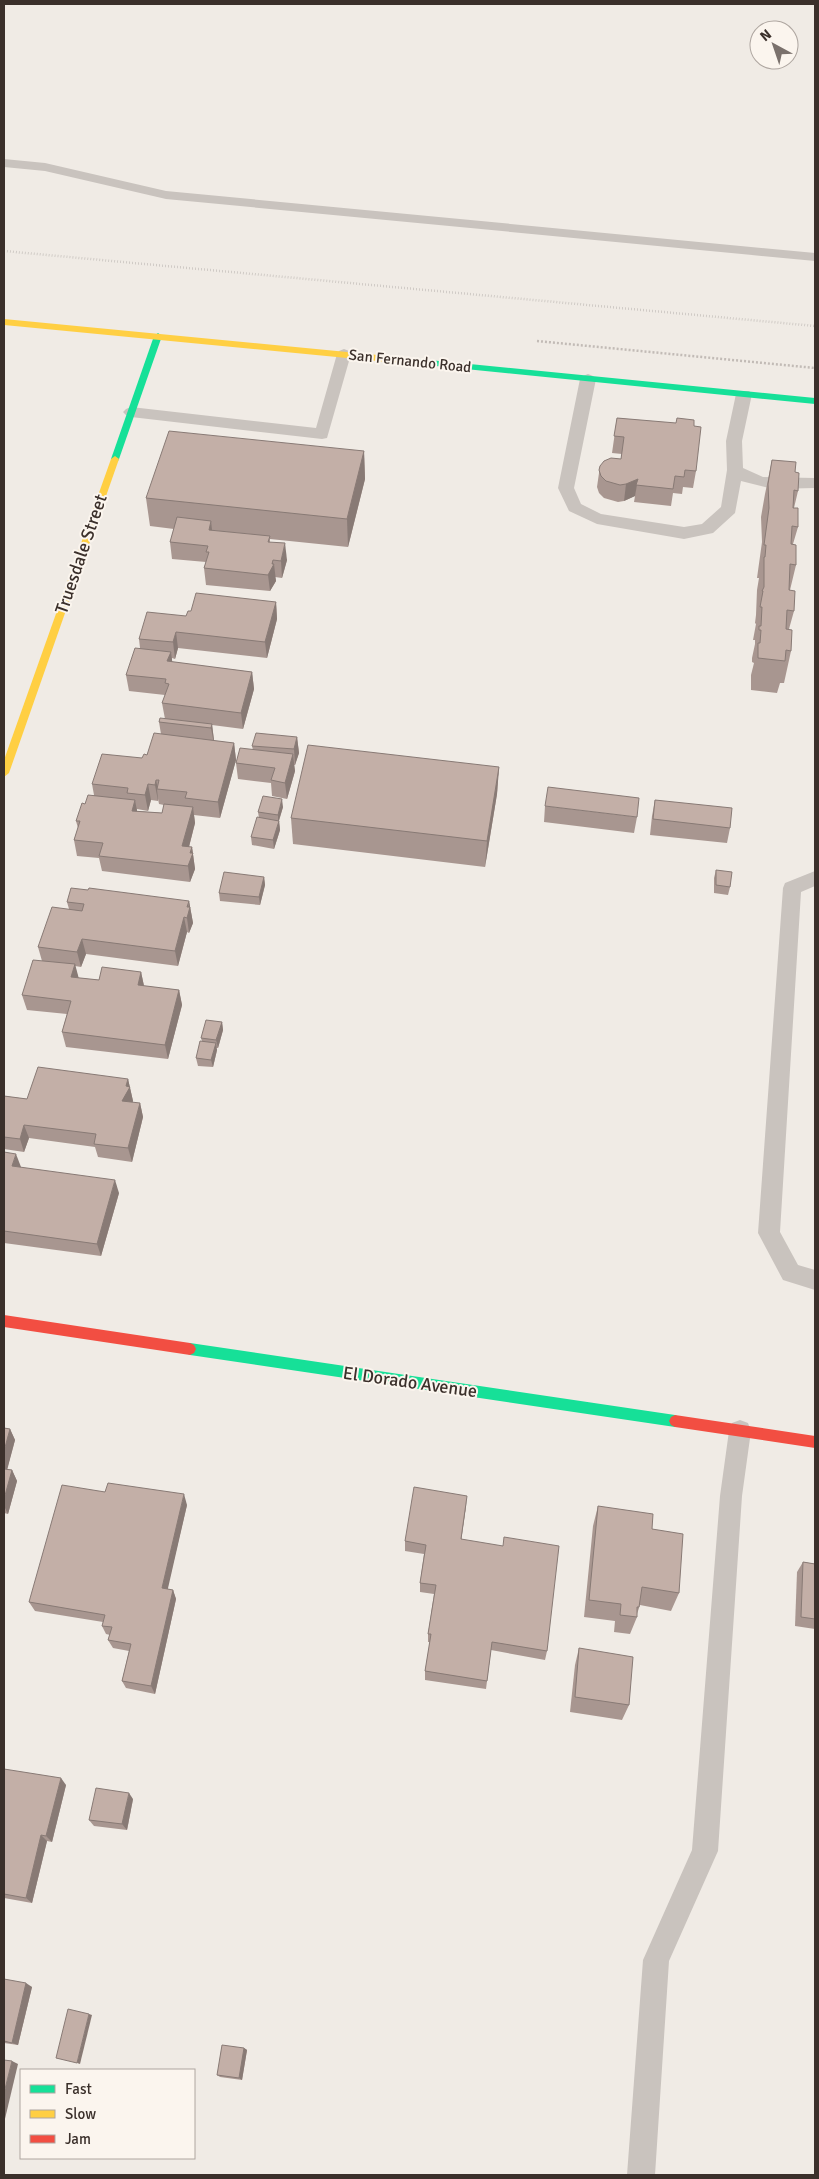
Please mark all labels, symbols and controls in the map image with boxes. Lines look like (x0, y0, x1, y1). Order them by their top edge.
north arrow (749, 20, 799, 70)
text: N (757, 26, 775, 45)
street label: San Fernando Road (348, 346, 472, 376)
street label: Truesdale Street (50, 491, 112, 617)
street label: El Dorado Avenue (342, 1362, 478, 1402)
legend (20, 2069, 195, 2159)
text: Fast (65, 2080, 92, 2098)
text: Slow (65, 2105, 96, 2123)
text: Jam (65, 2130, 91, 2148)

